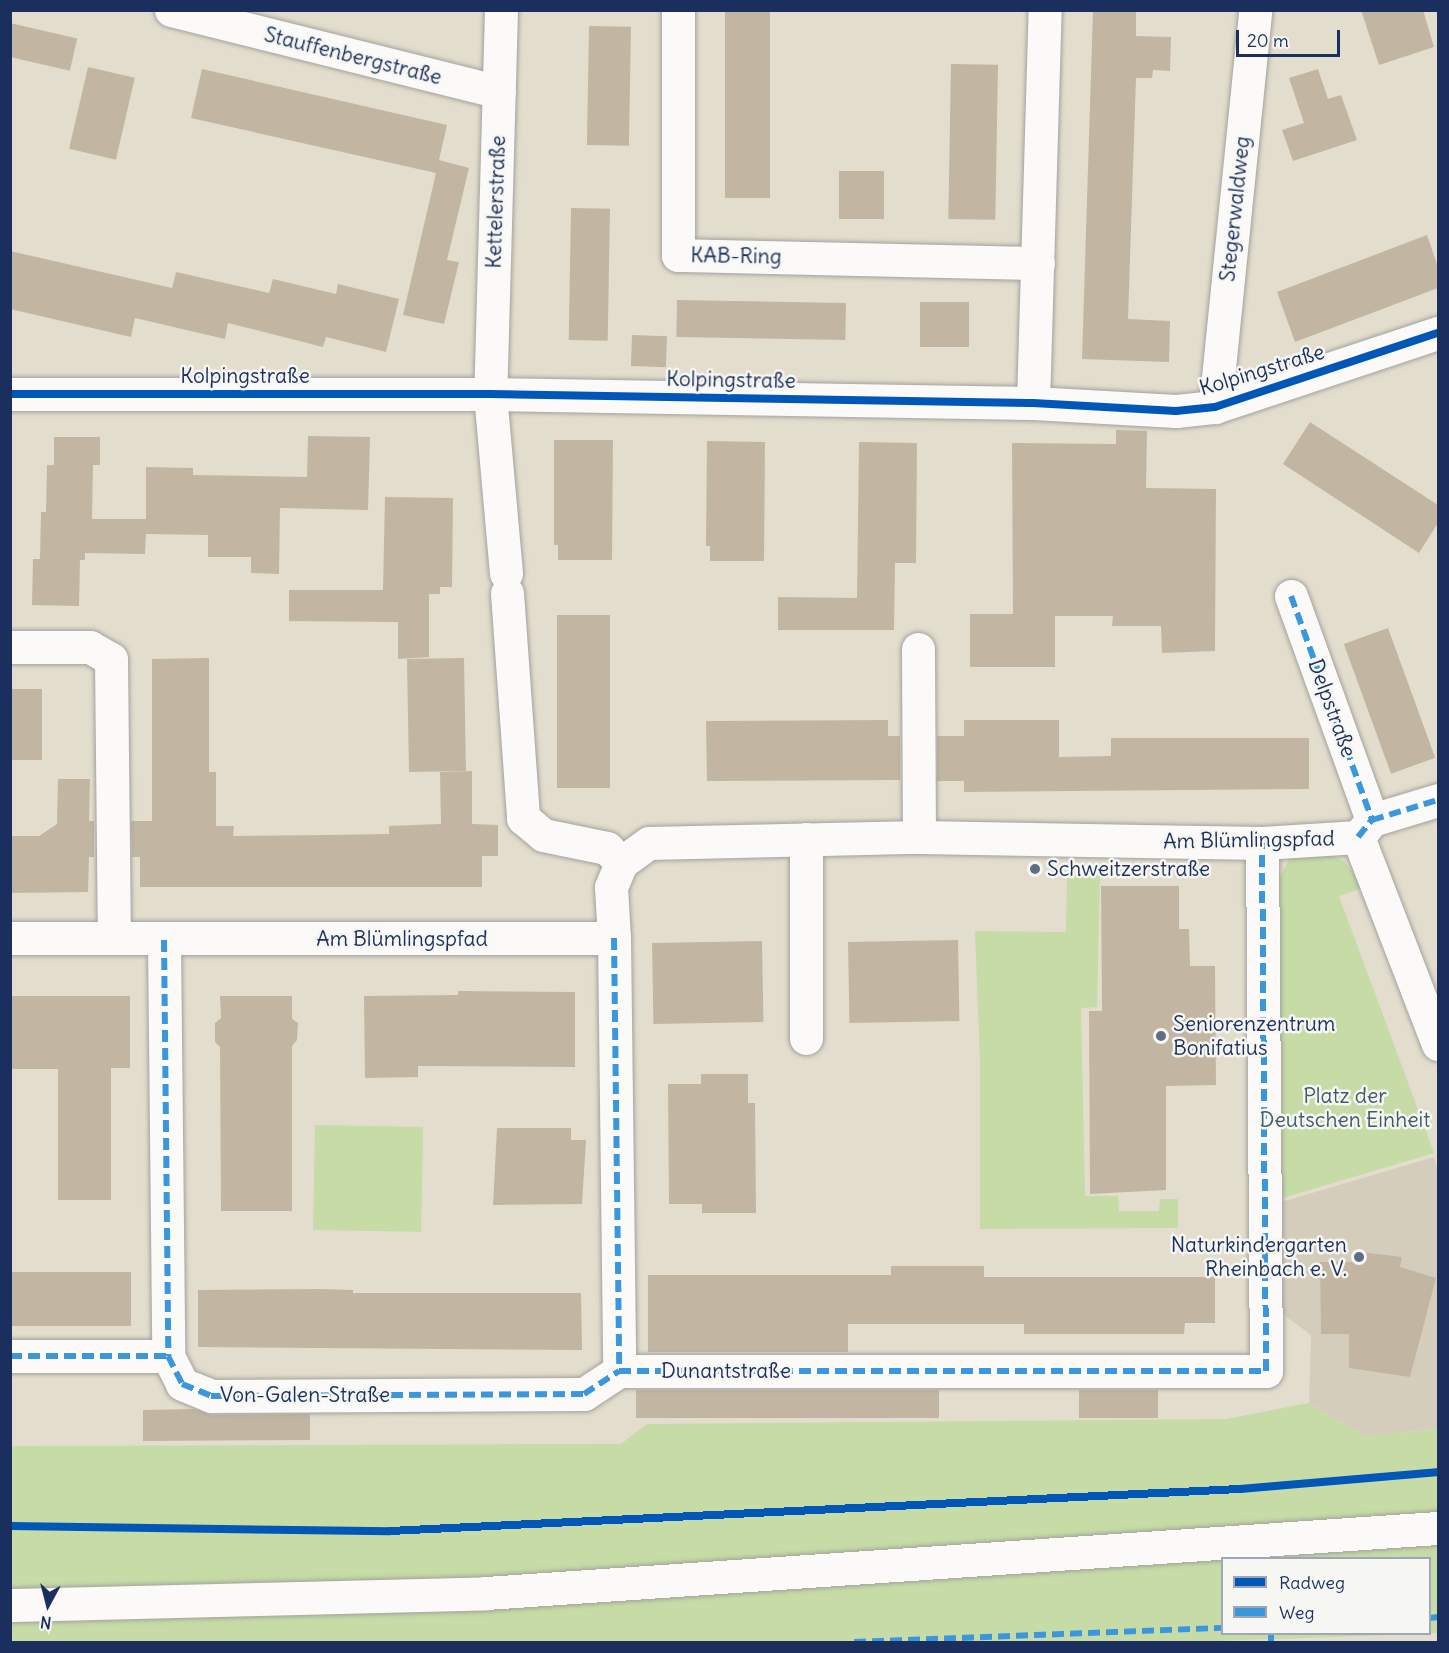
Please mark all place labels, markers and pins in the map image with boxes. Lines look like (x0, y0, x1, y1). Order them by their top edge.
place label: Schweitzerstraße (1047, 856, 1210, 882)
marker: Schweitzerstraße (1028, 862, 1042, 876)
place label: Seniorenzentrum Bonifatius (1173, 1011, 1335, 1061)
marker: Seniorenzentrum Bonifatius (1154, 1029, 1168, 1043)
place label: Naturkindergarten Rheinbach e. V. (1171, 1232, 1347, 1282)
marker: Naturkindergarten Rheinbach e. V. (1352, 1250, 1366, 1264)

